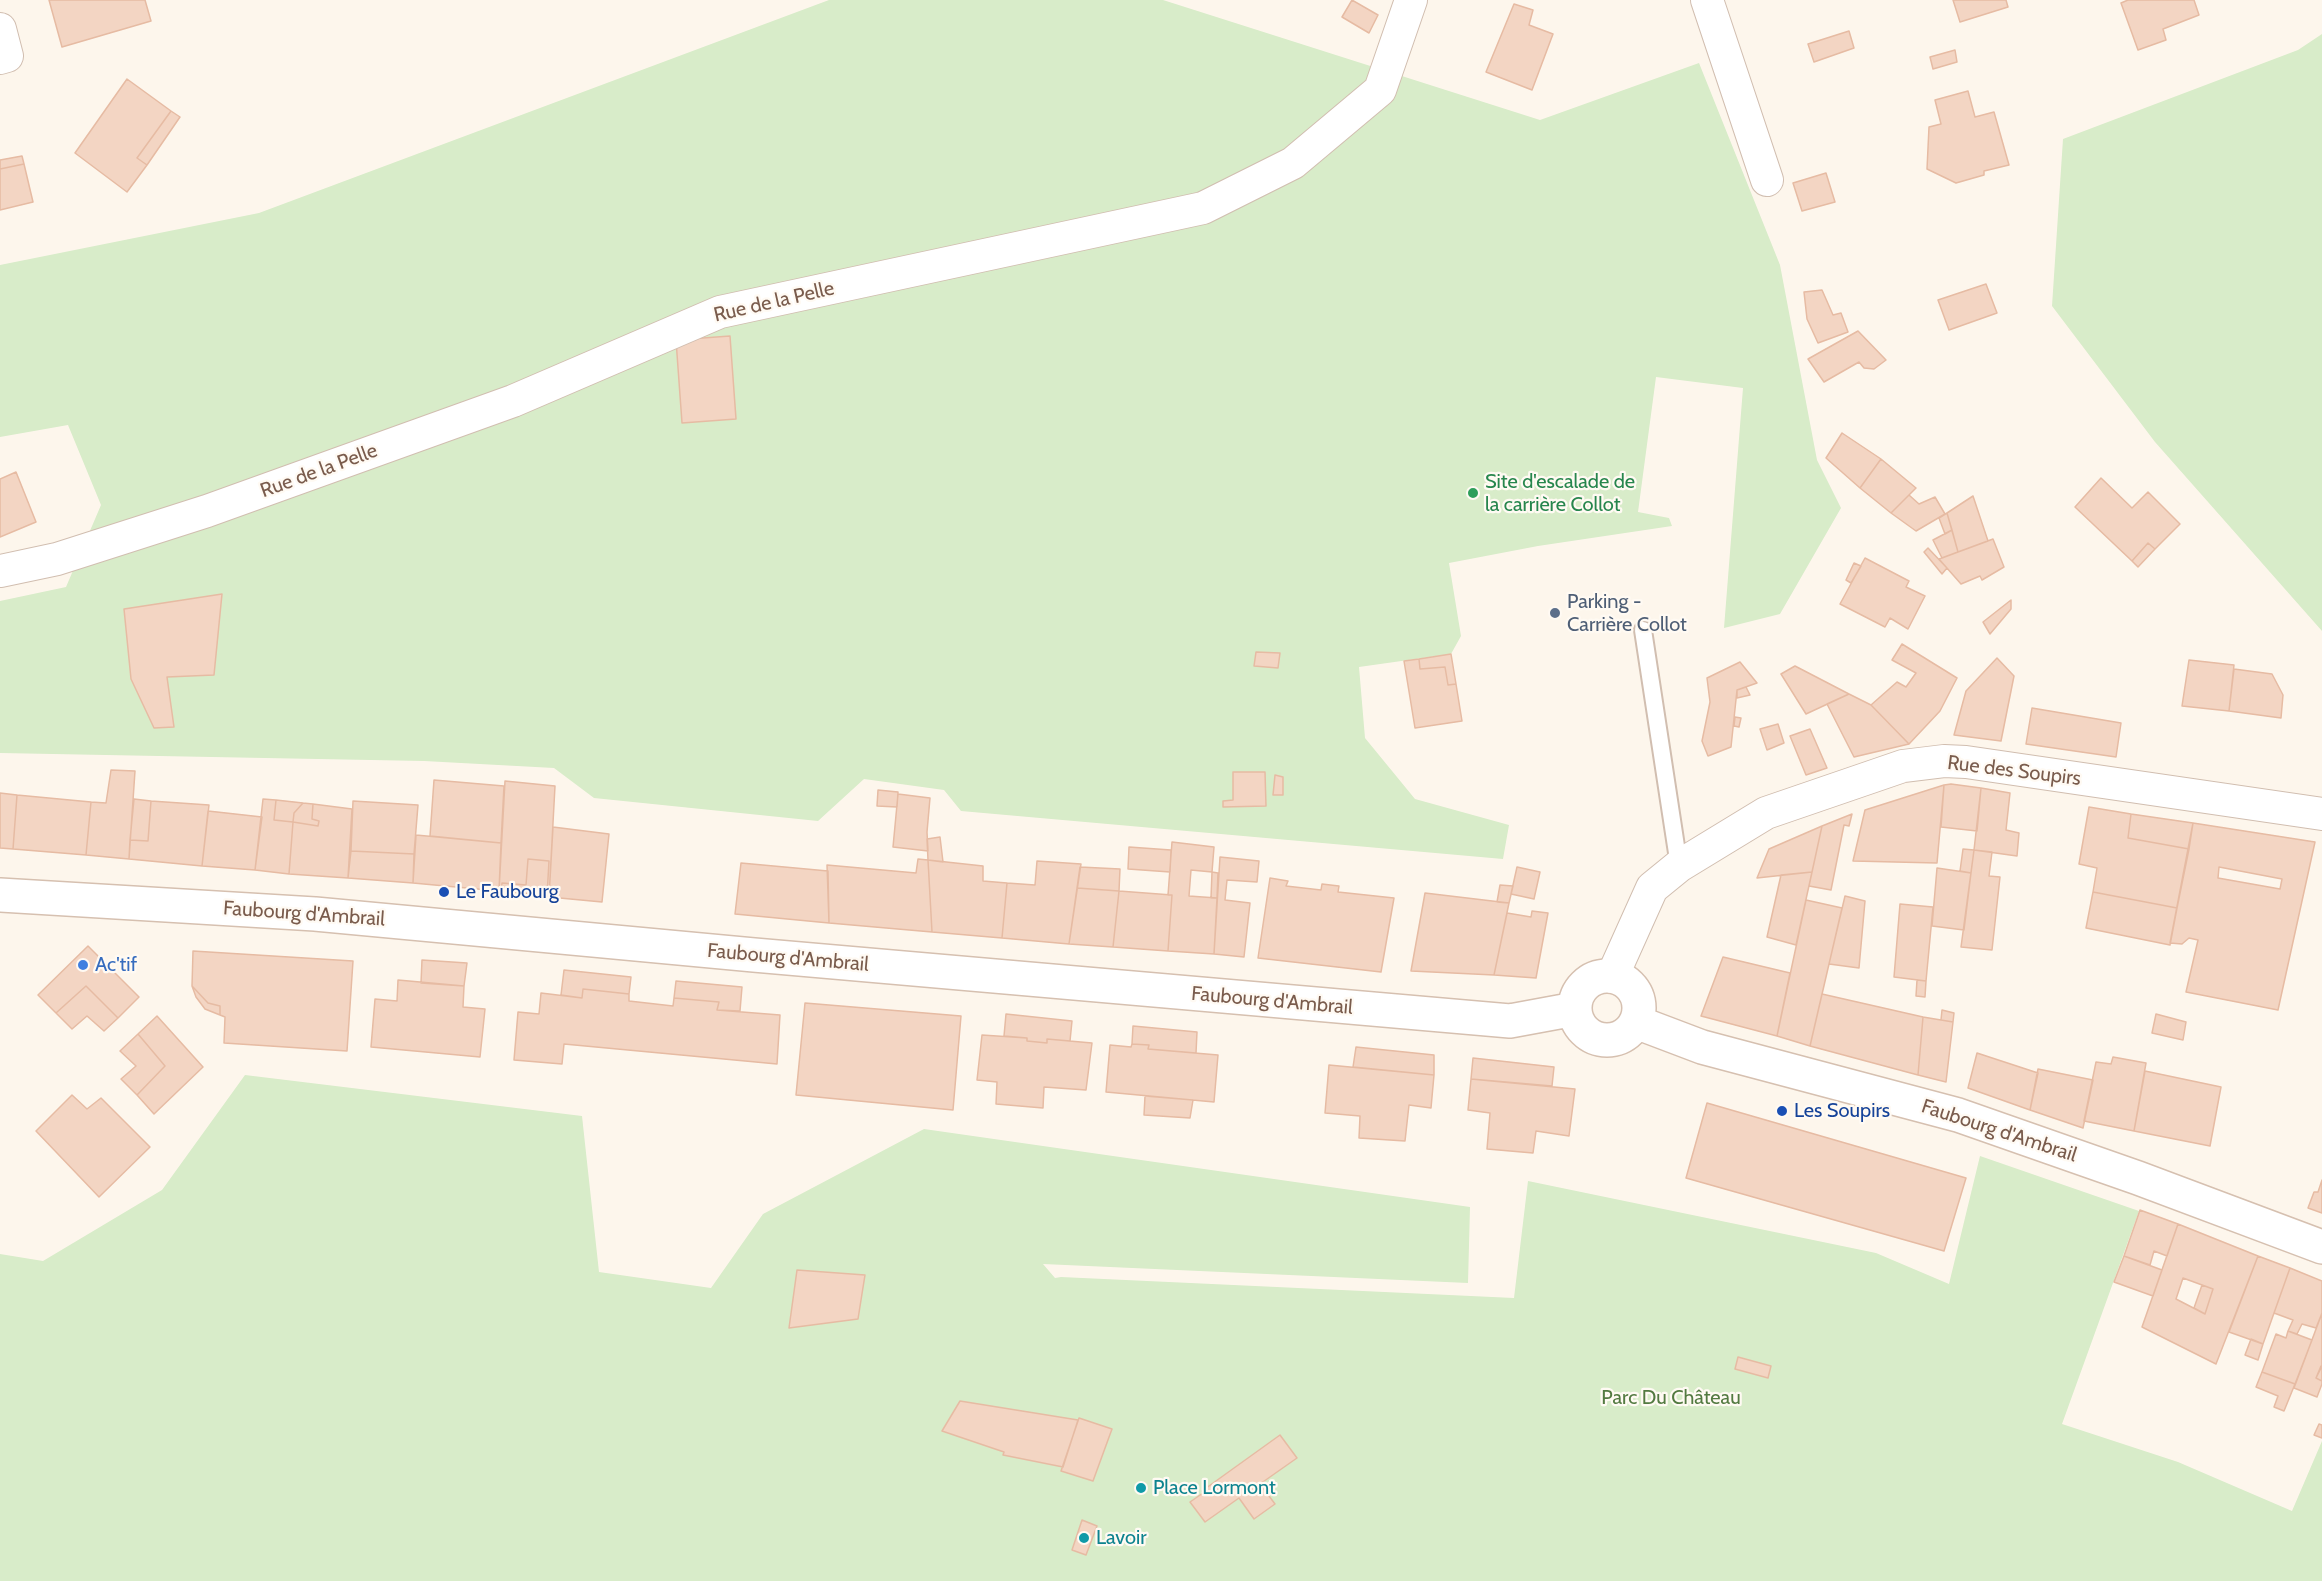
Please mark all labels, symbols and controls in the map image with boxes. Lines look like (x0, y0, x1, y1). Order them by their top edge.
street label: Rue de la Pelle (712, 277, 836, 327)
street label: Rue de la Pelle (257, 439, 381, 503)
place label: Site d'escalade de la carrière Collot (1485, 470, 1635, 517)
marker: Site d'escalade de la carrière Collot (1466, 486, 1480, 500)
place label: Parking - Carrière Collot (1567, 590, 1687, 637)
marker: Parking - Carrière Collot (1548, 606, 1562, 620)
street label: Rue des Soupirs (1946, 751, 2082, 791)
place label: Le Faubourg (456, 880, 559, 904)
marker: Le Faubourg (437, 885, 451, 899)
street label: Faubourg d'Ambrail (222, 896, 386, 932)
street label: Faubourg d'Ambrail (706, 939, 870, 977)
place label: Ac'tif (95, 953, 137, 977)
marker: Ac'tif (76, 958, 90, 972)
street label: Faubourg d'Ambrail (1190, 982, 1354, 1020)
street label: Faubourg d'Ambrail (1918, 1095, 2080, 1167)
place label: Les Soupirs (1794, 1099, 1890, 1123)
marker: Les Soupirs (1775, 1104, 1789, 1118)
park label: Parc Du Château (1601, 1386, 1741, 1410)
place label: Place Lormont (1153, 1476, 1276, 1500)
marker: Place Lormont (1134, 1481, 1148, 1495)
place label: Lavoir (1096, 1526, 1146, 1550)
marker: Lavoir (1077, 1531, 1091, 1545)

